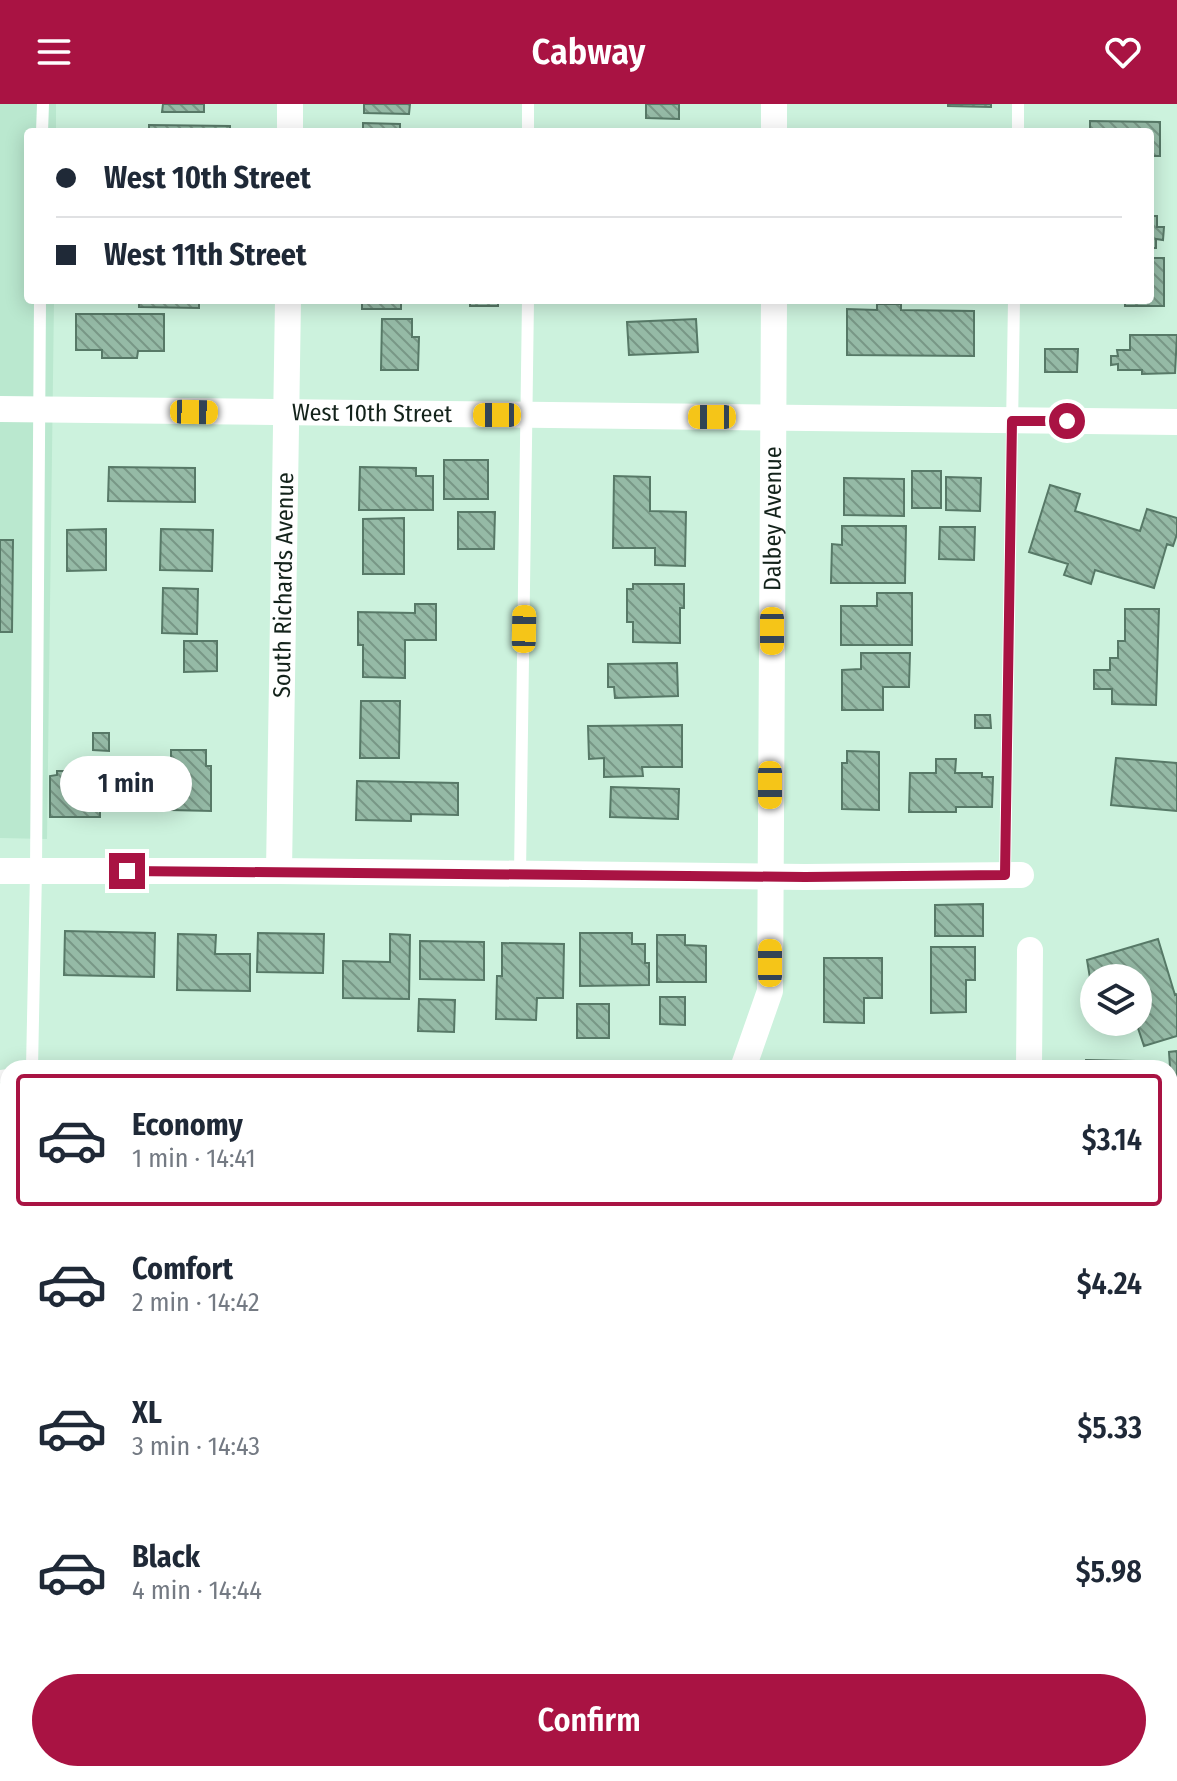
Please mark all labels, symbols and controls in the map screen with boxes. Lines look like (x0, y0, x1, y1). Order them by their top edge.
icon: menu (32, 30, 76, 74)
text: Cabway (532, 30, 645, 74)
icon: heart (1101, 30, 1145, 74)
text: West 10th Street (104, 160, 311, 196)
text: West 11th Street (104, 237, 307, 273)
street label: West 10th Street (292, 398, 453, 428)
car (170, 400, 218, 424)
car (473, 403, 521, 427)
route start (1049, 403, 1085, 439)
car (688, 405, 736, 429)
street label: Dalbey Avenue (758, 446, 787, 591)
street label: South Richards Avenue (268, 472, 299, 698)
car (512, 605, 536, 653)
car (760, 607, 784, 655)
callout: 1 min (61, 755, 193, 811)
car (758, 761, 782, 809)
text: 1 min (98, 768, 154, 799)
route end (109, 853, 145, 889)
car (758, 939, 782, 987)
map controls (1080, 964, 1152, 1036)
button: layers (1080, 964, 1152, 1036)
icon: car (36, 1104, 108, 1176)
text: Economy (132, 1107, 243, 1143)
text: $3.14 (1082, 1122, 1142, 1158)
text: 1 min · 14:41 (132, 1143, 256, 1174)
icon: car (36, 1248, 108, 1320)
text: Comfort (132, 1251, 233, 1287)
text: $4.24 (1077, 1266, 1142, 1302)
text: 2 min · 14:42 (132, 1287, 259, 1318)
icon: car (36, 1392, 108, 1464)
text: XL (132, 1395, 162, 1431)
text: $5.33 (1077, 1410, 1142, 1446)
text: 3 min · 14:43 (132, 1431, 260, 1462)
icon: car (36, 1536, 108, 1608)
text: Black (132, 1539, 200, 1575)
text: $5.98 (1076, 1554, 1142, 1590)
text: 4 min · 14:44 (132, 1575, 262, 1606)
button: Confirm (32, 1674, 1146, 1766)

